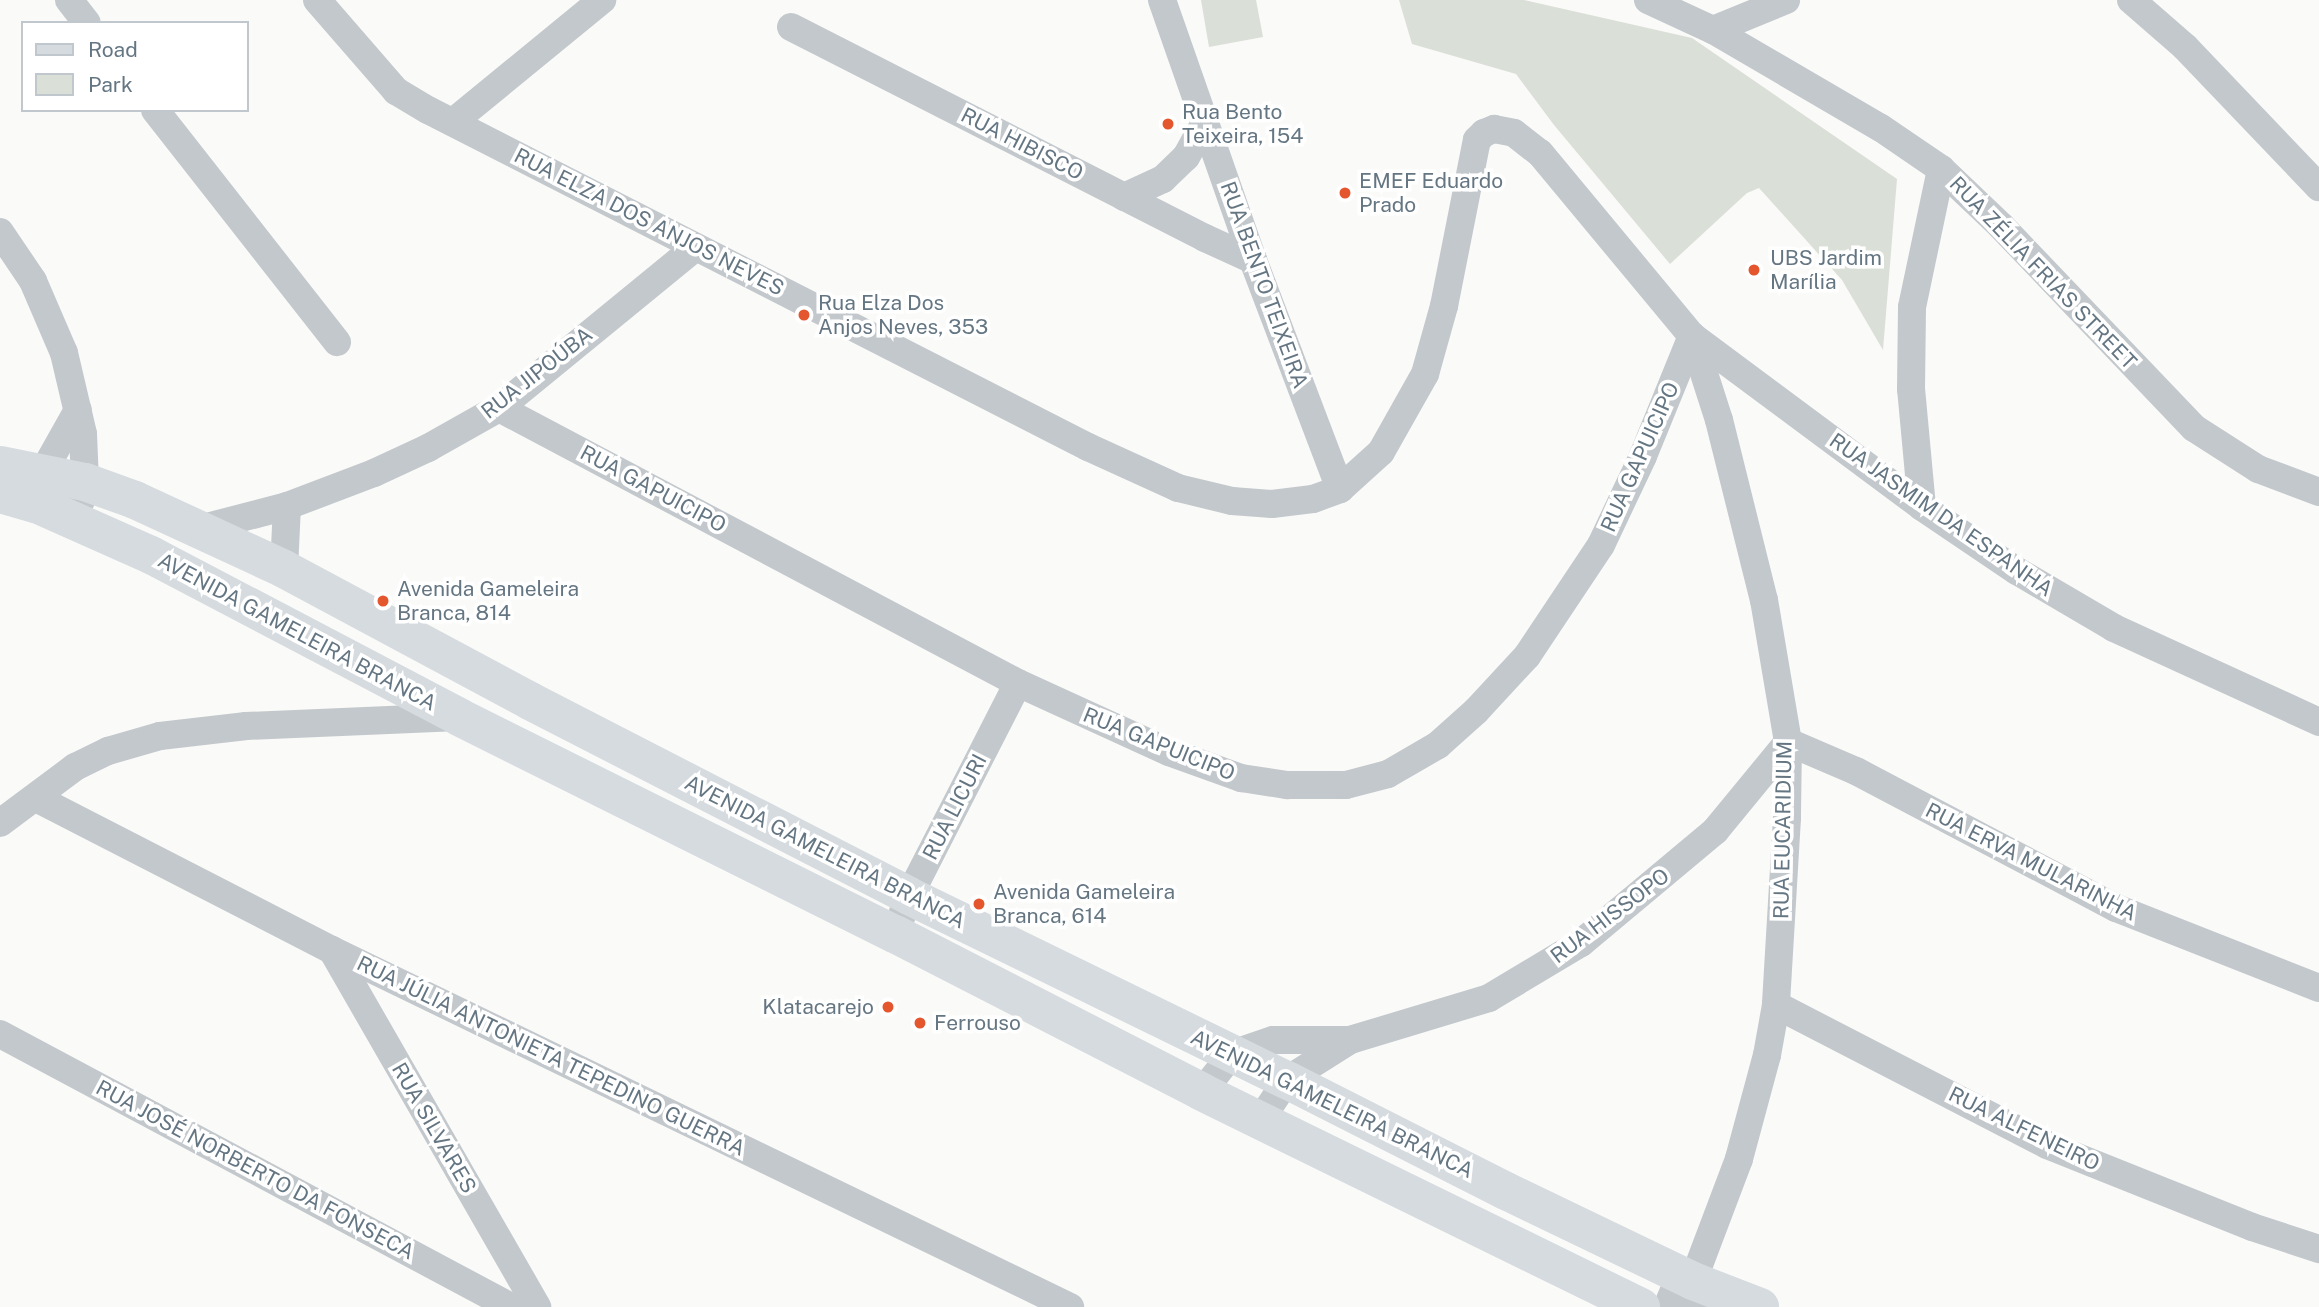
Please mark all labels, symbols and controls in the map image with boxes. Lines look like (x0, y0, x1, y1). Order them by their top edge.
legend (21, 21, 248, 112)
text: Road (88, 37, 138, 62)
text: Park (88, 72, 133, 97)
place label: Rua Bento Teixeira, 154 (1182, 99, 1304, 149)
street label: RUA HIBISCO (957, 102, 1087, 186)
marker: Rua Bento Teixeira, 154 (1160, 116, 1176, 132)
street label: RUA ELZA DOS ANJOS NEVES (510, 143, 788, 301)
place label: EMEF Eduardo Prado (1359, 168, 1503, 218)
street label: RUA ZÉLIA FRIAS STREET (1944, 171, 2142, 375)
street label: RUA BENTO TEIXEIRA (1215, 178, 1313, 392)
marker: EMEF Eduardo Prado (1337, 185, 1353, 201)
place label: UBS Jardim Marília (1770, 245, 1882, 295)
marker: UBS Jardim Marília (1744, 260, 1764, 280)
place label: Rua Elza Dos Anjos Neves, 353 (818, 290, 988, 340)
marker: Rua Elza Dos Anjos Neves, 353 (796, 307, 812, 323)
street label: RUA JIPOÚBA (476, 322, 598, 424)
street label: RUA GAPUICIPO (1596, 378, 1684, 536)
street label: RUA JASMIM DA ESPANHA (1824, 428, 2058, 602)
street label: RUA GAPUICIPO (576, 440, 730, 538)
street label: AVENIDA GAMELEIRA BRANCA (154, 548, 440, 716)
place label: Avenida Gameleira Branca, 814 (397, 576, 579, 626)
marker: Avenida Gameleira Branca, 814 (375, 593, 391, 609)
street label: RUA GAPUICIPO (1079, 702, 1239, 786)
street label: RUA EUCARIDIUM (1769, 741, 1797, 919)
street label: RUA LICURI (918, 750, 992, 864)
street label: AVENIDA GAMELEIRA BRANCA (680, 770, 970, 934)
street label: RUA ERVA MULARINHA (1921, 798, 2141, 926)
street label: RUA HISSOPO (1546, 863, 1674, 969)
place label: Avenida Gameleira Branca, 614 (993, 879, 1175, 929)
marker: Avenida Gameleira Branca, 614 (971, 896, 987, 912)
street label: RUA JÚLIA ANTONIETA TEPEDINO GUERRA (353, 951, 749, 1161)
place label: Klatacarejo (762, 994, 874, 1020)
marker: Klatacarejo (880, 999, 896, 1015)
place label: Ferrouso (934, 1010, 1021, 1036)
marker: Ferrouso (912, 1015, 928, 1031)
street label: AVENIDA GAMELEIRA BRANCA (1186, 1024, 1478, 1184)
street label: RUA SILVARES (386, 1058, 482, 1198)
street label: RUA JOSÉ NORBERTO DA FONSECA (92, 1075, 418, 1265)
street label: RUA ALFENEIRO (1944, 1082, 2104, 1176)

